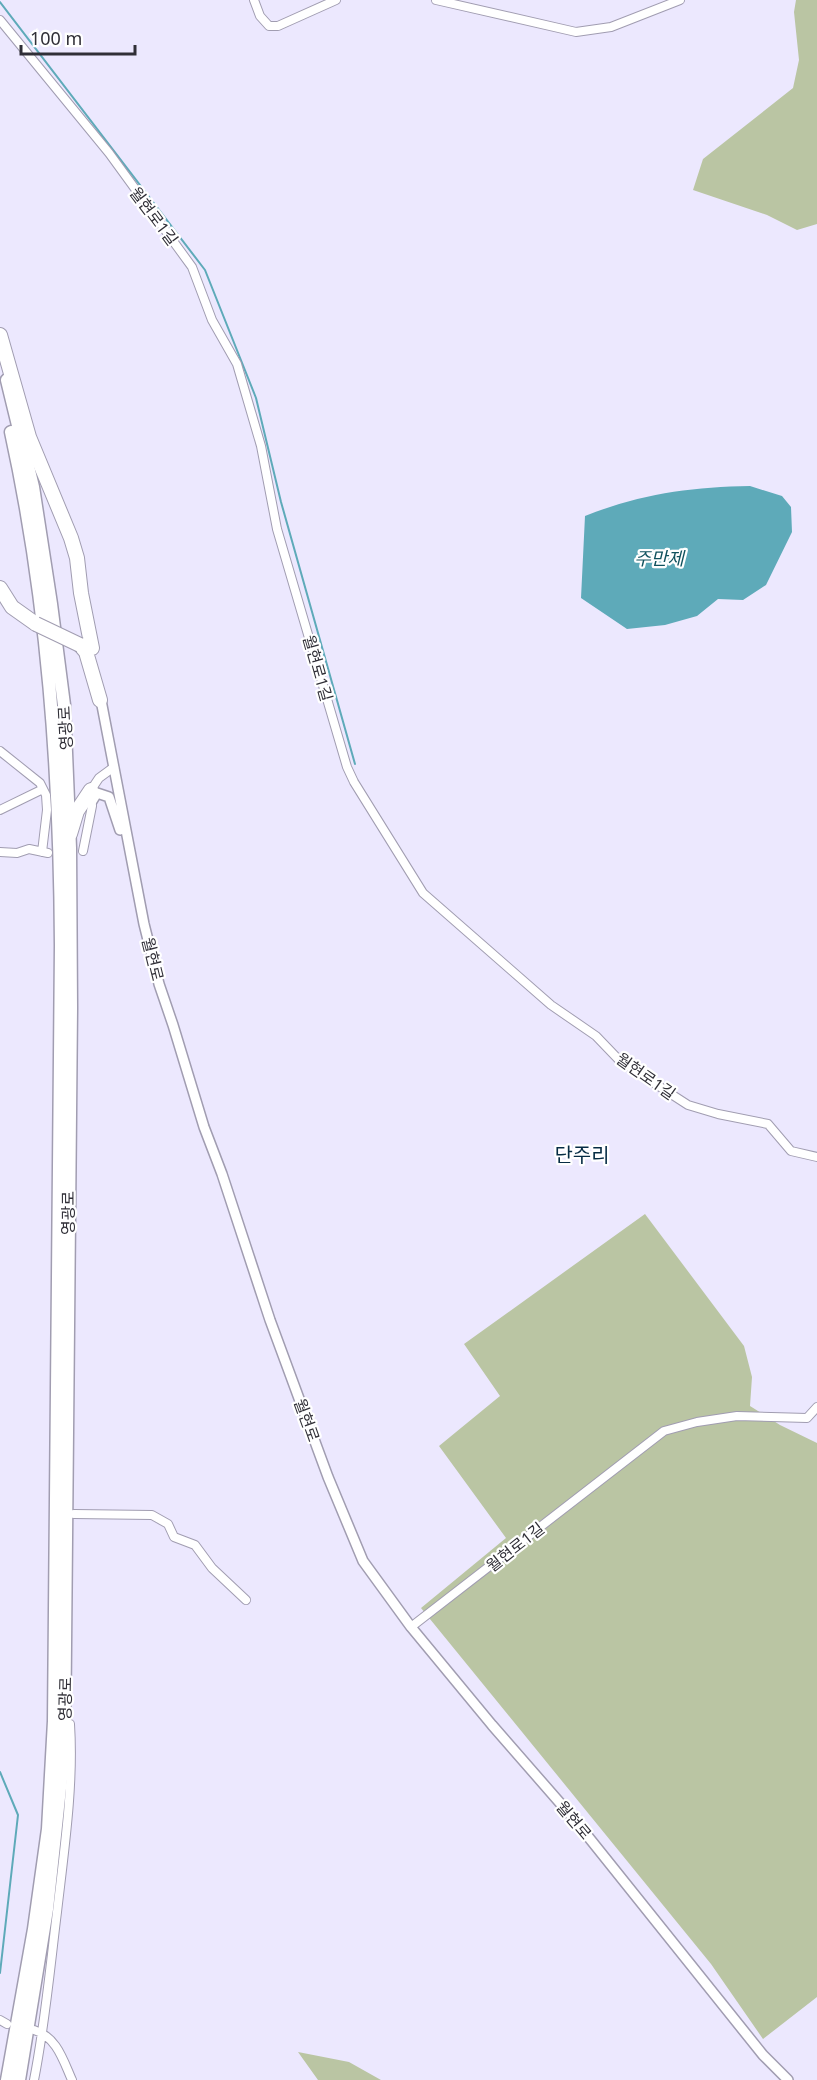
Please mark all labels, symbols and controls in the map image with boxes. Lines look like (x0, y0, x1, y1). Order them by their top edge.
scale bar (21, 18, 135, 56)
text: 100 m (30, 26, 82, 50)
street label: 월현로1길 (125, 182, 183, 250)
water label: 주만제 (634, 546, 686, 570)
street label: 월현로1길 (298, 632, 338, 704)
street label: 영광로 (53, 705, 77, 751)
street label: 월현로 (137, 935, 169, 983)
street label: 월현로1길 (612, 1047, 680, 1105)
district label: 단주리 (554, 1141, 610, 1168)
street label: 영광로 (57, 1191, 79, 1235)
street label: 월현로 (289, 1395, 325, 1445)
street label: 월현로1길 (481, 1517, 549, 1577)
street label: 영광로 (54, 1676, 76, 1721)
street label: 월현로 (551, 1796, 597, 1844)

